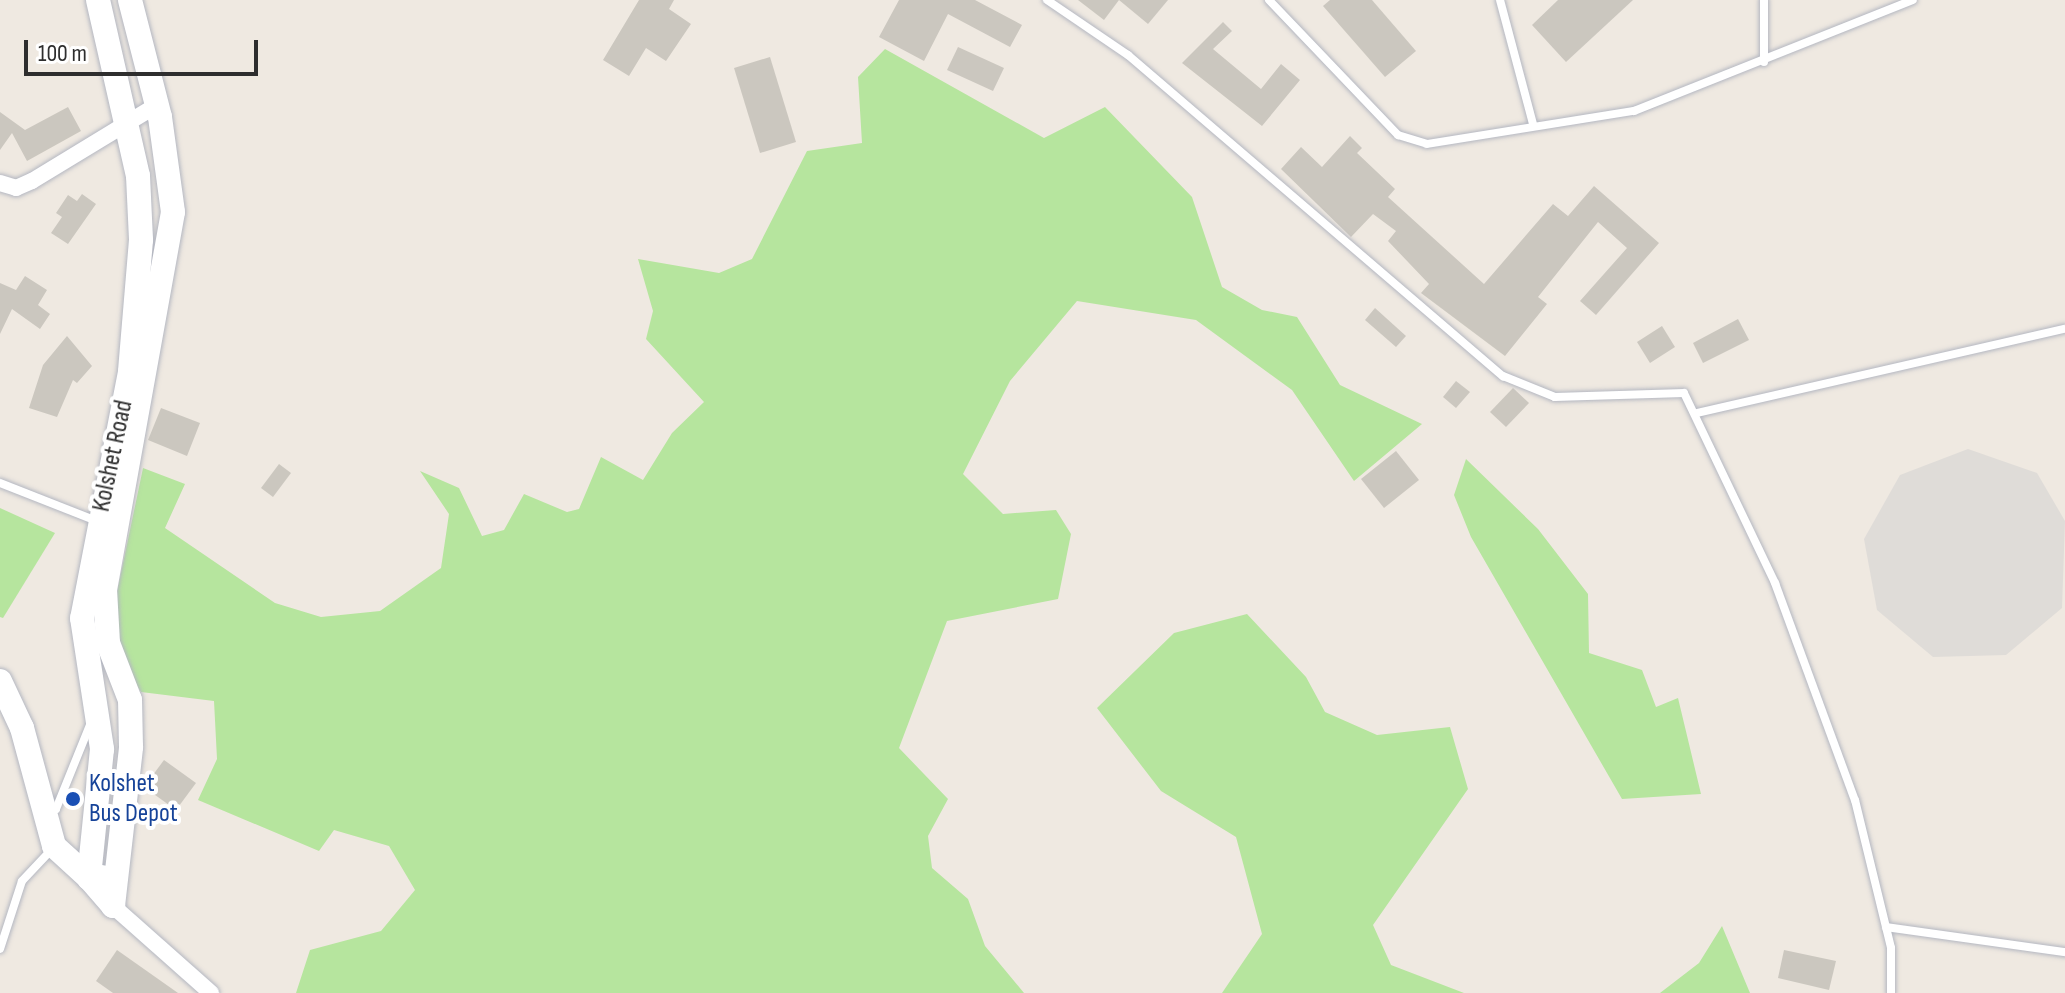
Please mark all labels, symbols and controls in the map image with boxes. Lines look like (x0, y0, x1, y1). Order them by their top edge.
scale bar (28, 24, 262, 74)
text: 100 m (38, 39, 87, 68)
street label: Kolshet Road (86, 397, 140, 515)
place label: Kolshet Bus Depot (89, 768, 178, 830)
marker: Kolshet Bus Depot (64, 790, 82, 808)

